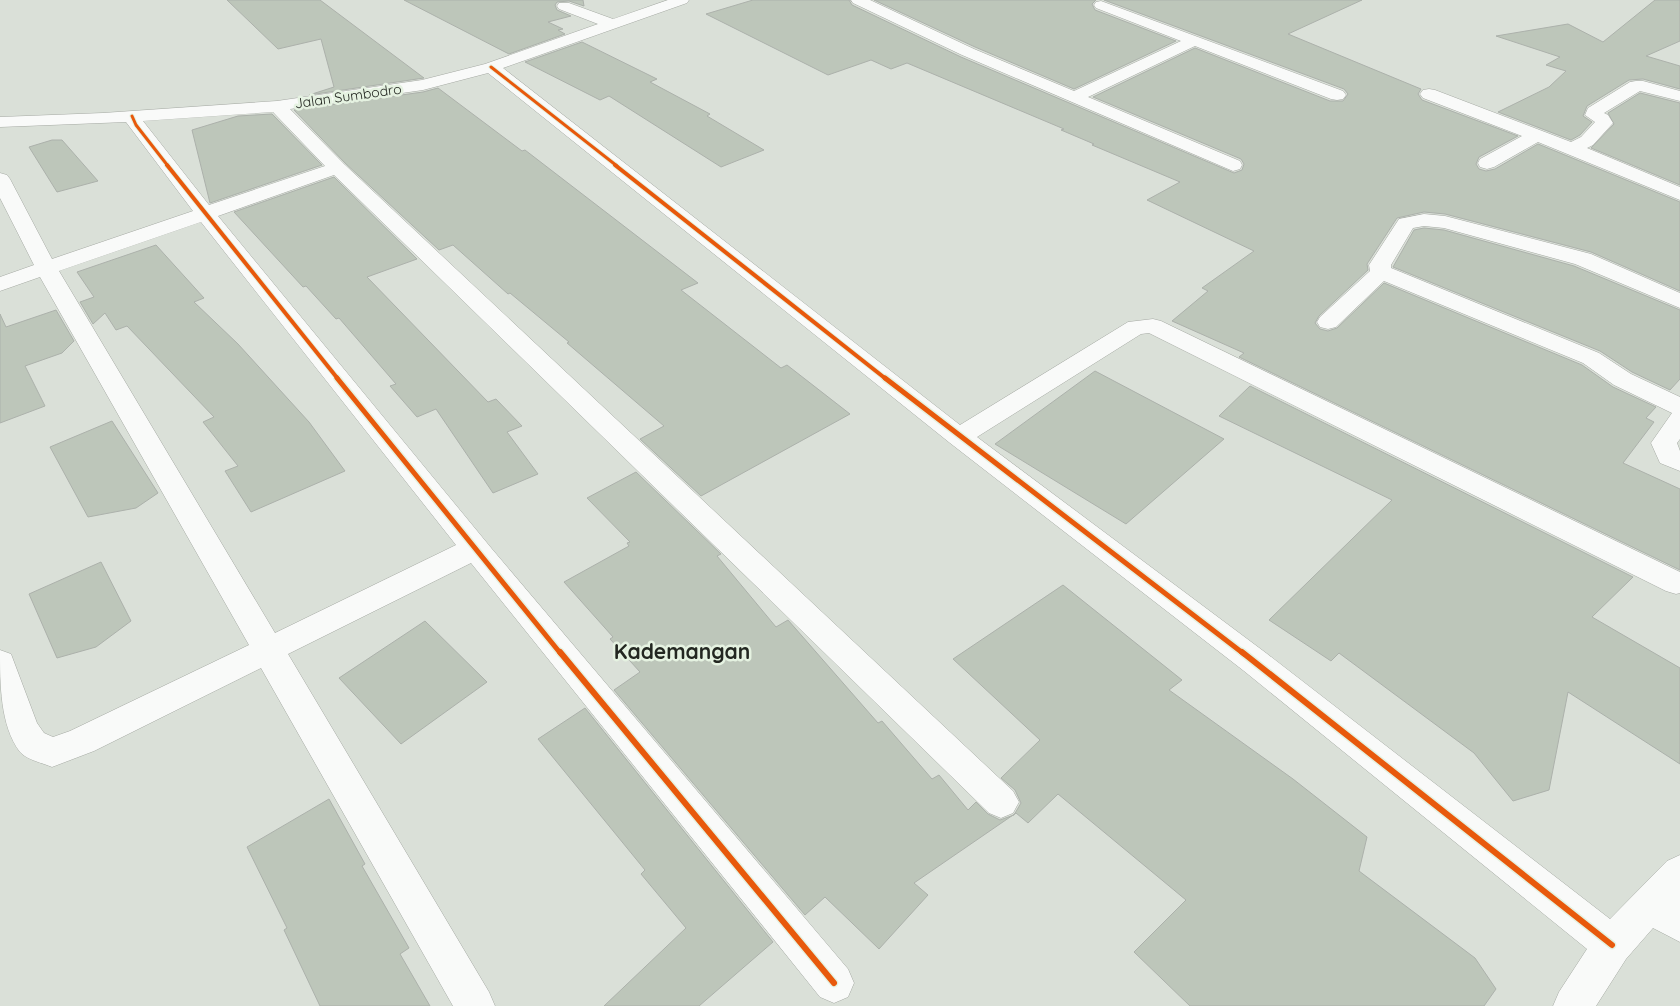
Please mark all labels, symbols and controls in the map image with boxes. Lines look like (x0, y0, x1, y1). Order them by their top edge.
street label: Jalan Sumbodro (293, 80, 403, 112)
district label: Kademangan (614, 638, 750, 664)

